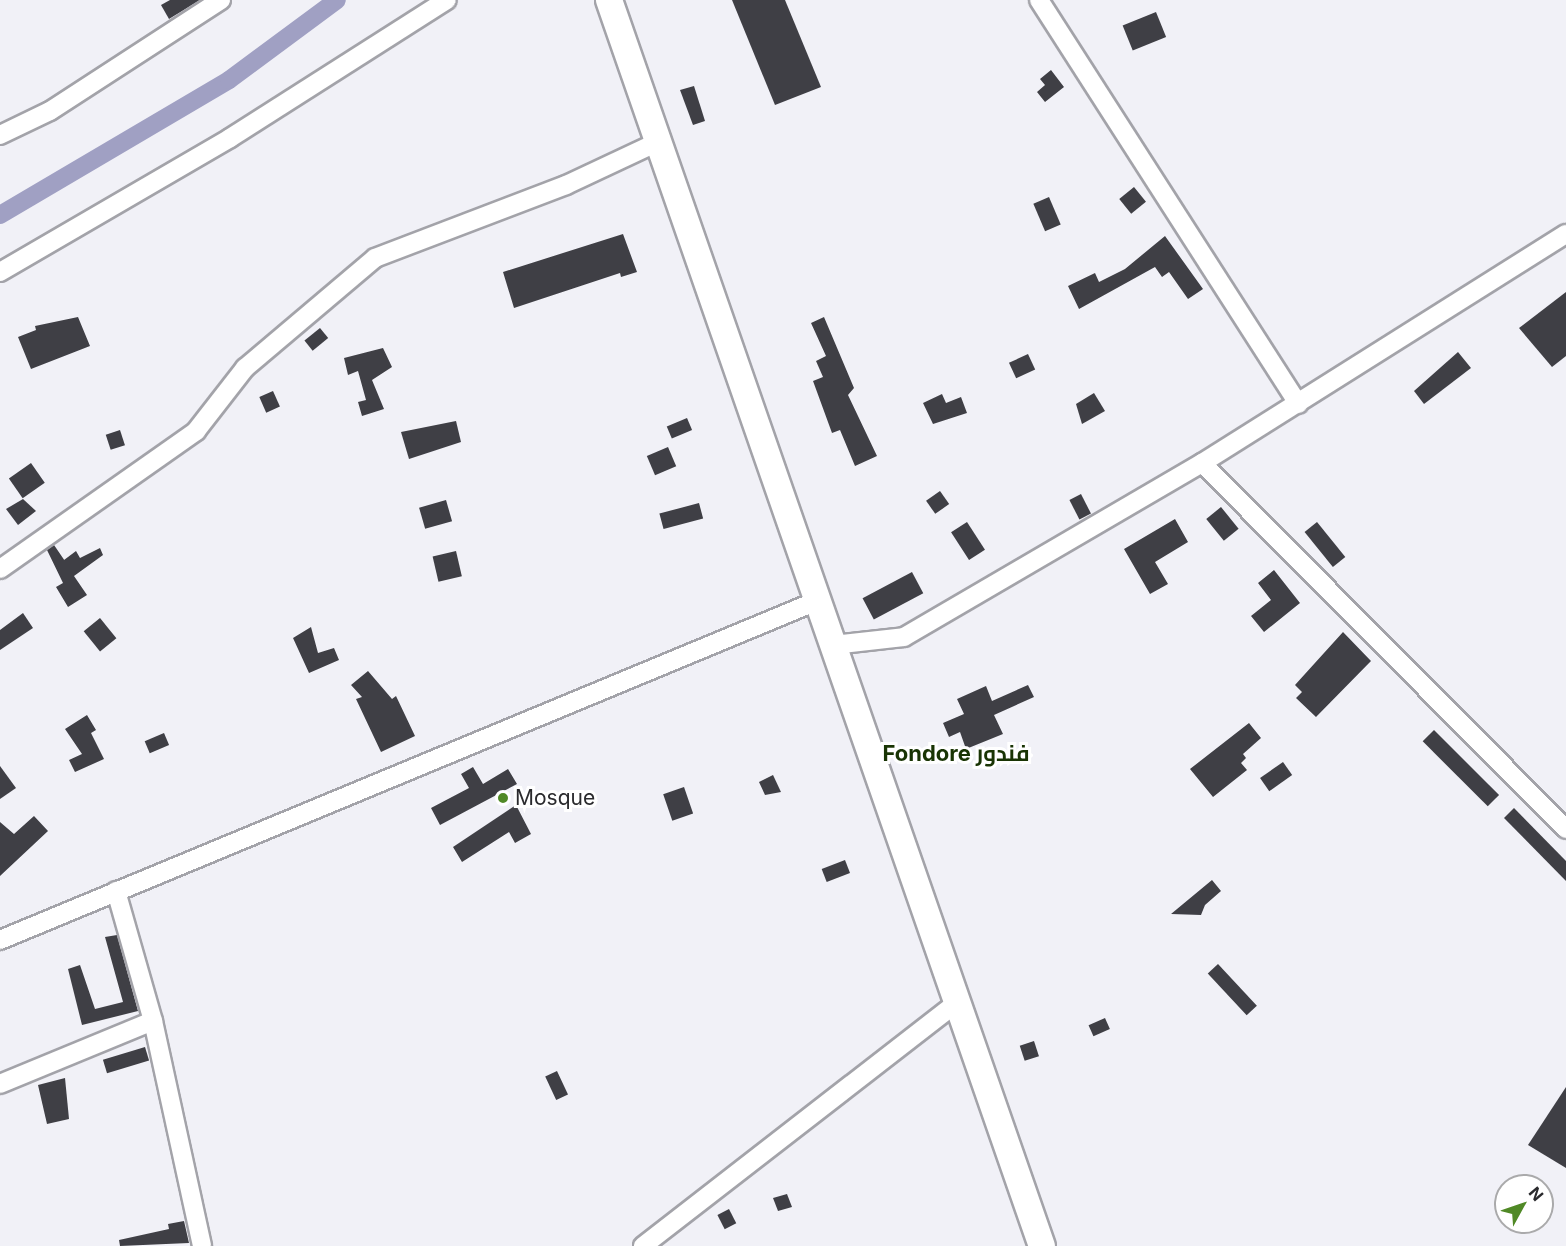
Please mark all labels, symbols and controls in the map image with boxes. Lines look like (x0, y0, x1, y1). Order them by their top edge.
district label: Fondore فندور (882, 741, 1030, 767)
place label: Mosque (515, 785, 595, 811)
marker: Mosque (496, 791, 510, 805)
north arrow (1494, 1174, 1554, 1234)
text: N (1525, 1183, 1548, 1205)

